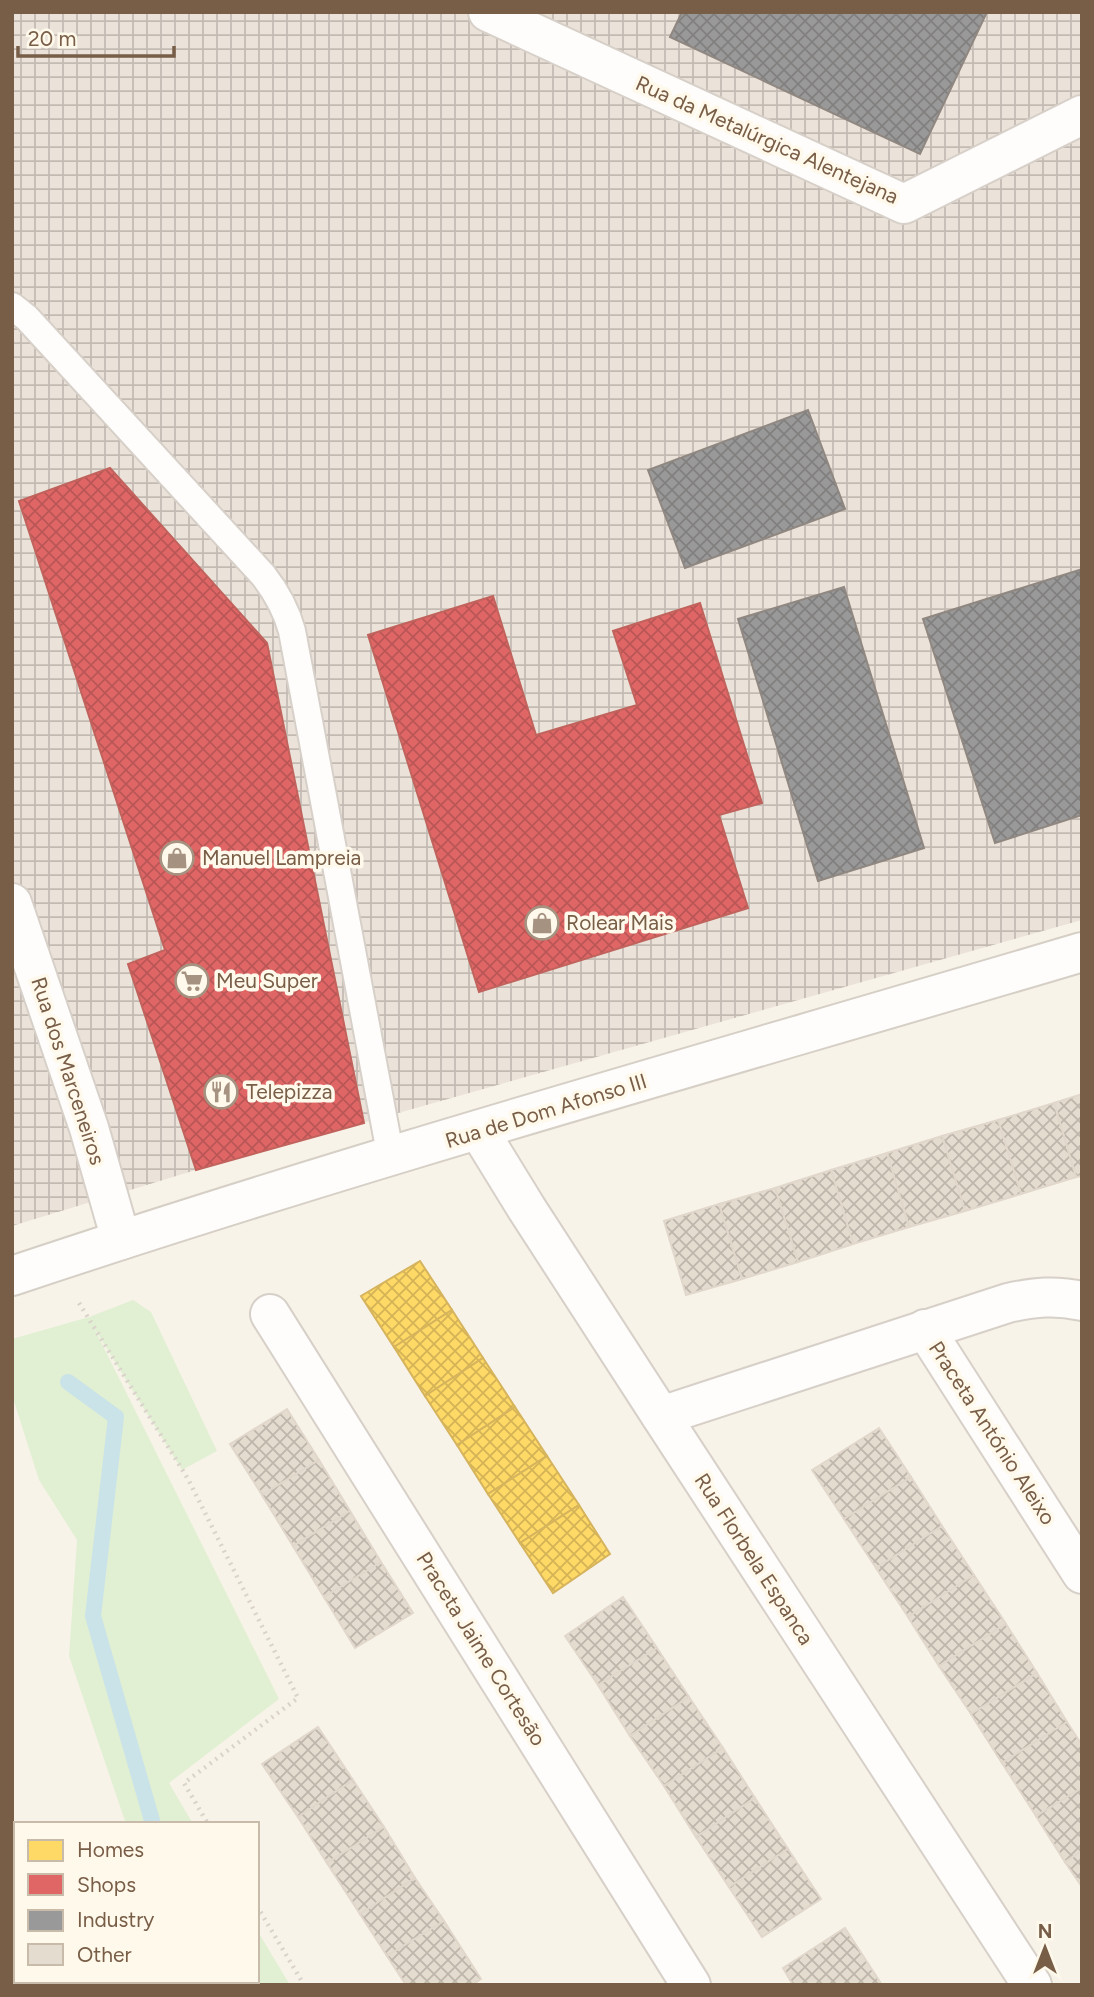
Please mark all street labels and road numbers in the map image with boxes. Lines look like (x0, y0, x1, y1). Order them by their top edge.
street label: Rua da Metalúrgica Alentejana (632, 70, 902, 209)
street label: Rua dos Marceneiros (26, 974, 111, 1168)
street label: Rua de Dom Afonso III (442, 1068, 650, 1153)
street label: Praceta António Aleixo (924, 1336, 1061, 1529)
street label: Rua Florbela Espanca (690, 1468, 819, 1649)
street label: Praceta Jaime Cortesão (412, 1547, 551, 1750)

